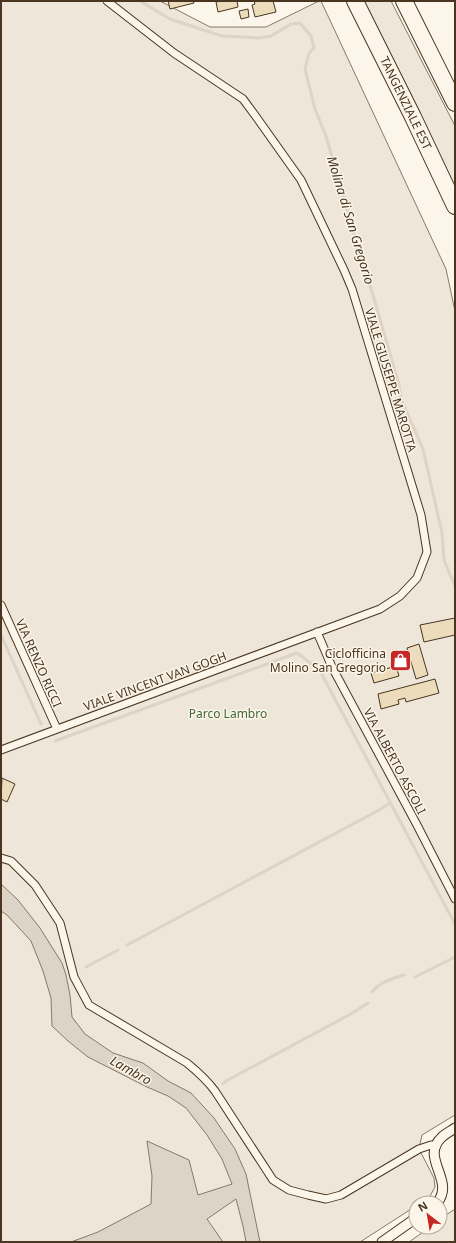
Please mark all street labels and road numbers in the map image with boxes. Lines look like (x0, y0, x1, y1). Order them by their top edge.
street label: TANGENZIALE EST (376, 54, 436, 153)
street label: VIALE GIUSEPPE MAROTTA (361, 306, 421, 454)
street label: VIA RENZO RICCI (12, 616, 66, 710)
street label: VIALE VINCENT VAN GOGH (81, 647, 229, 715)
street label: VIA ALBERTO ASCOLI (360, 705, 430, 817)

